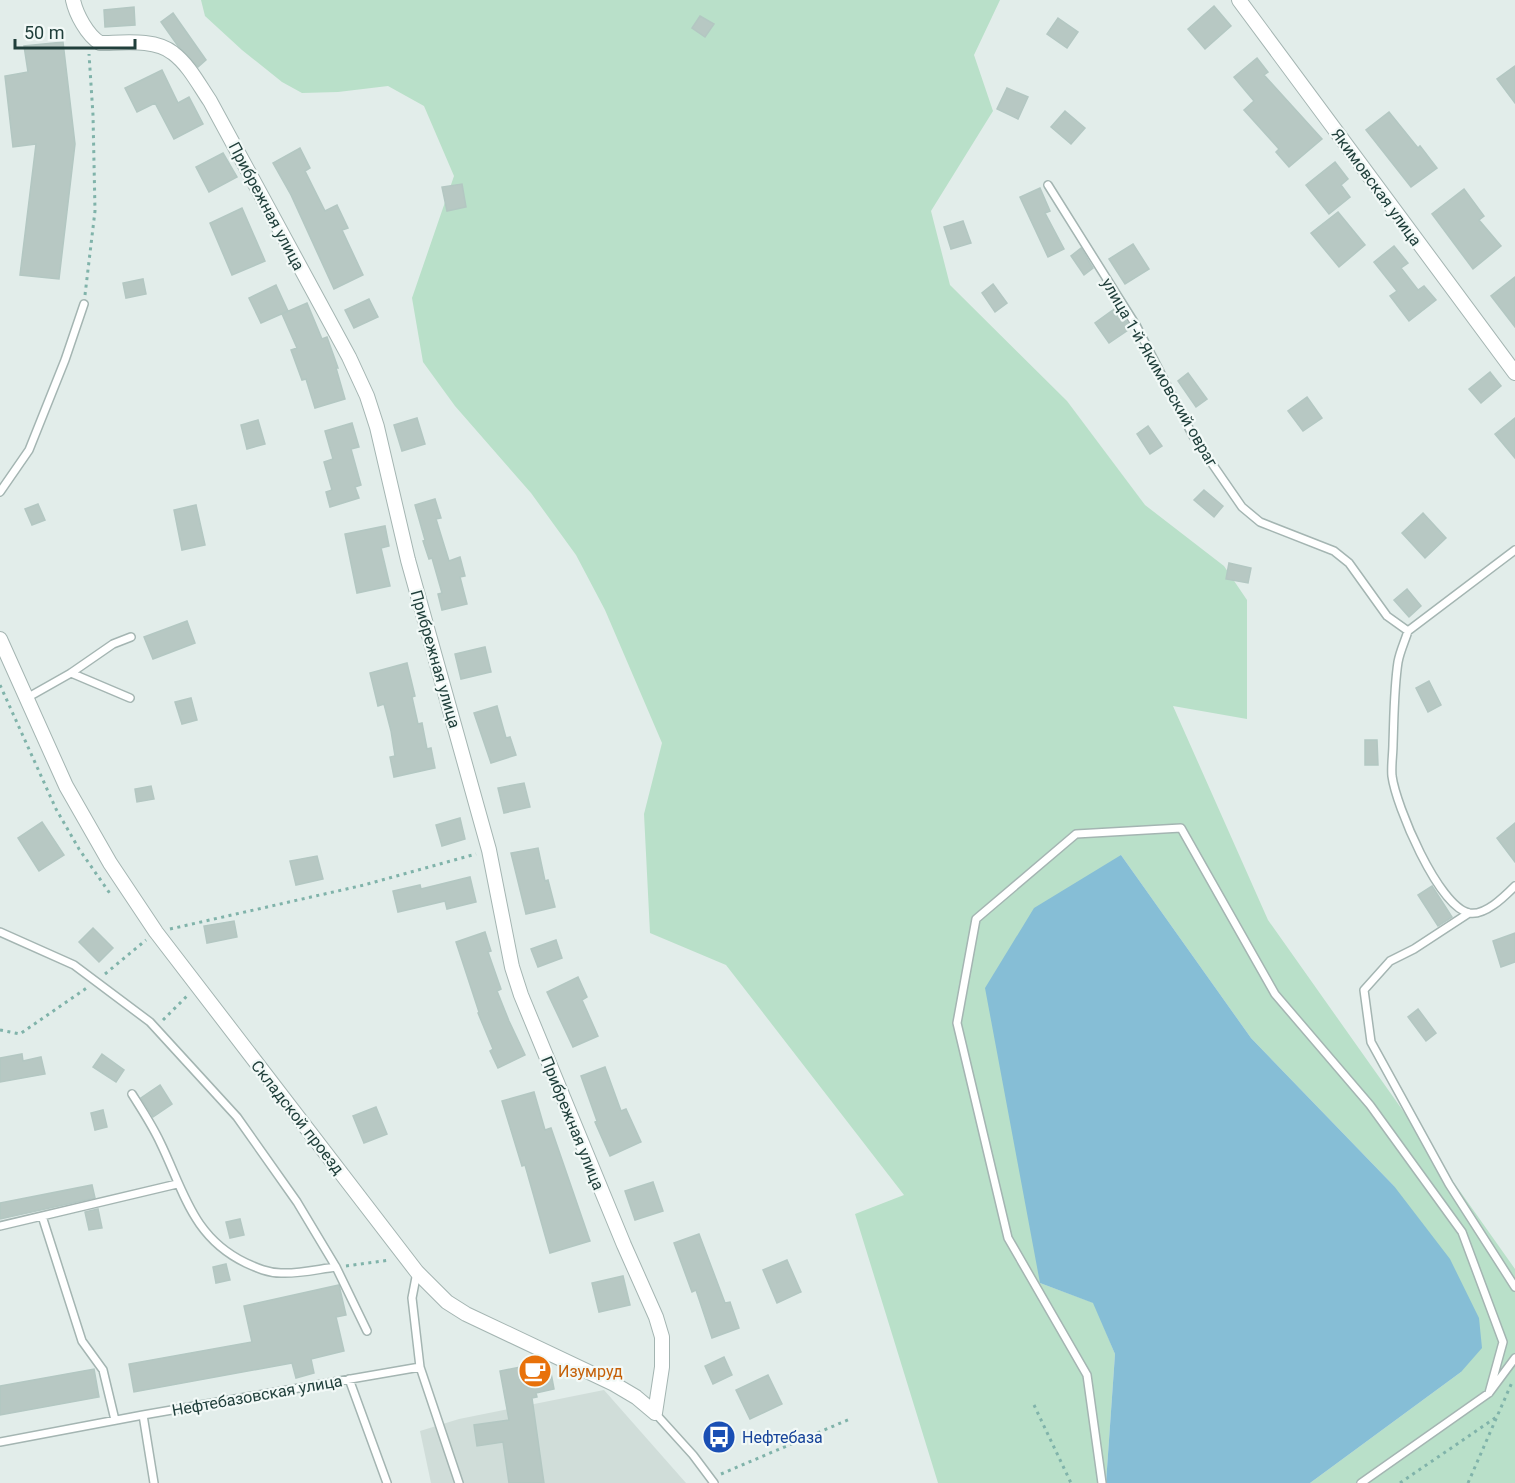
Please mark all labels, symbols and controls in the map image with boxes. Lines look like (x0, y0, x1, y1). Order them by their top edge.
scale bar (15, 12, 135, 50)
text: 50 m (24, 22, 64, 43)
street label: Якимовская улица (1328, 125, 1426, 250)
street label: Прибрежная улица (225, 139, 308, 274)
street label: улица 1-й Якимовский овраг (1098, 274, 1222, 470)
street label: Прибрежная улица (407, 588, 464, 730)
street label: Прибрежная улица (537, 1053, 608, 1193)
street label: Складской проезд (247, 1057, 348, 1178)
cafe icon: Изумруд (517, 1353, 553, 1389)
place label: Изумруд (558, 1362, 623, 1381)
street label: Нефтебазовская улица (170, 1371, 344, 1420)
bus stop icon: Нефтебаза (701, 1419, 737, 1455)
place label: Нефтебаза (742, 1428, 823, 1447)

